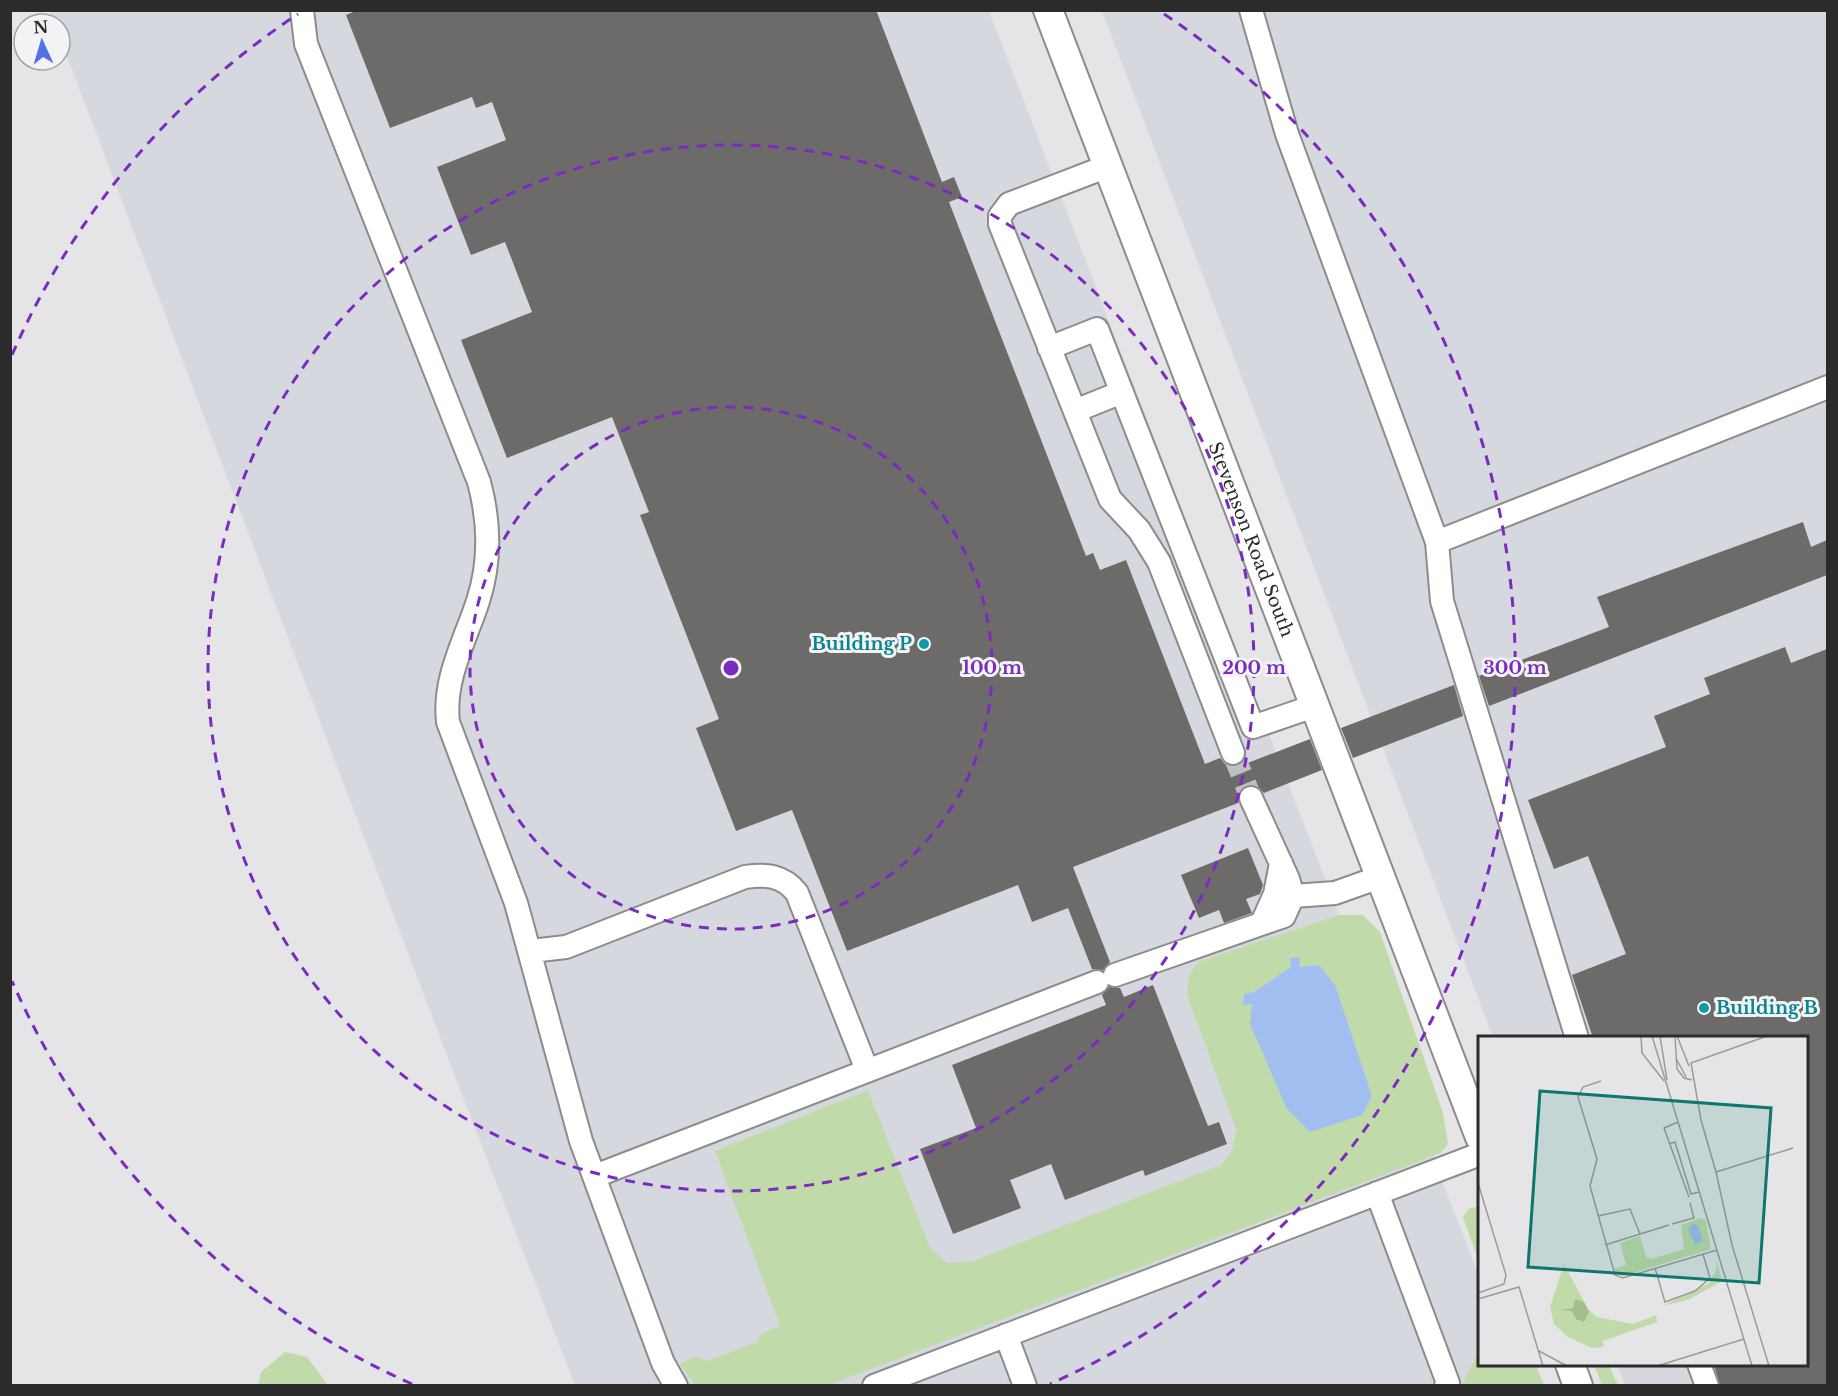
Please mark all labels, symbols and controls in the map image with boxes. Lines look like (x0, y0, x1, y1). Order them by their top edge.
north arrow (12, 12, 72, 72)
text: N (33, 17, 49, 38)
street label: Stevenson Road South (1204, 439, 1298, 640)
place label: Building P (812, 633, 912, 655)
marker: Building P (917, 637, 931, 651)
text: 100 m (962, 657, 1022, 679)
text: 200 m (1222, 657, 1286, 679)
text: 300 m (1483, 657, 1547, 679)
centre of rings (721, 658, 741, 678)
place label: Building B (1716, 997, 1818, 1019)
marker: Building B (1697, 1001, 1711, 1015)
inset map (1478, 1036, 1808, 1366)

